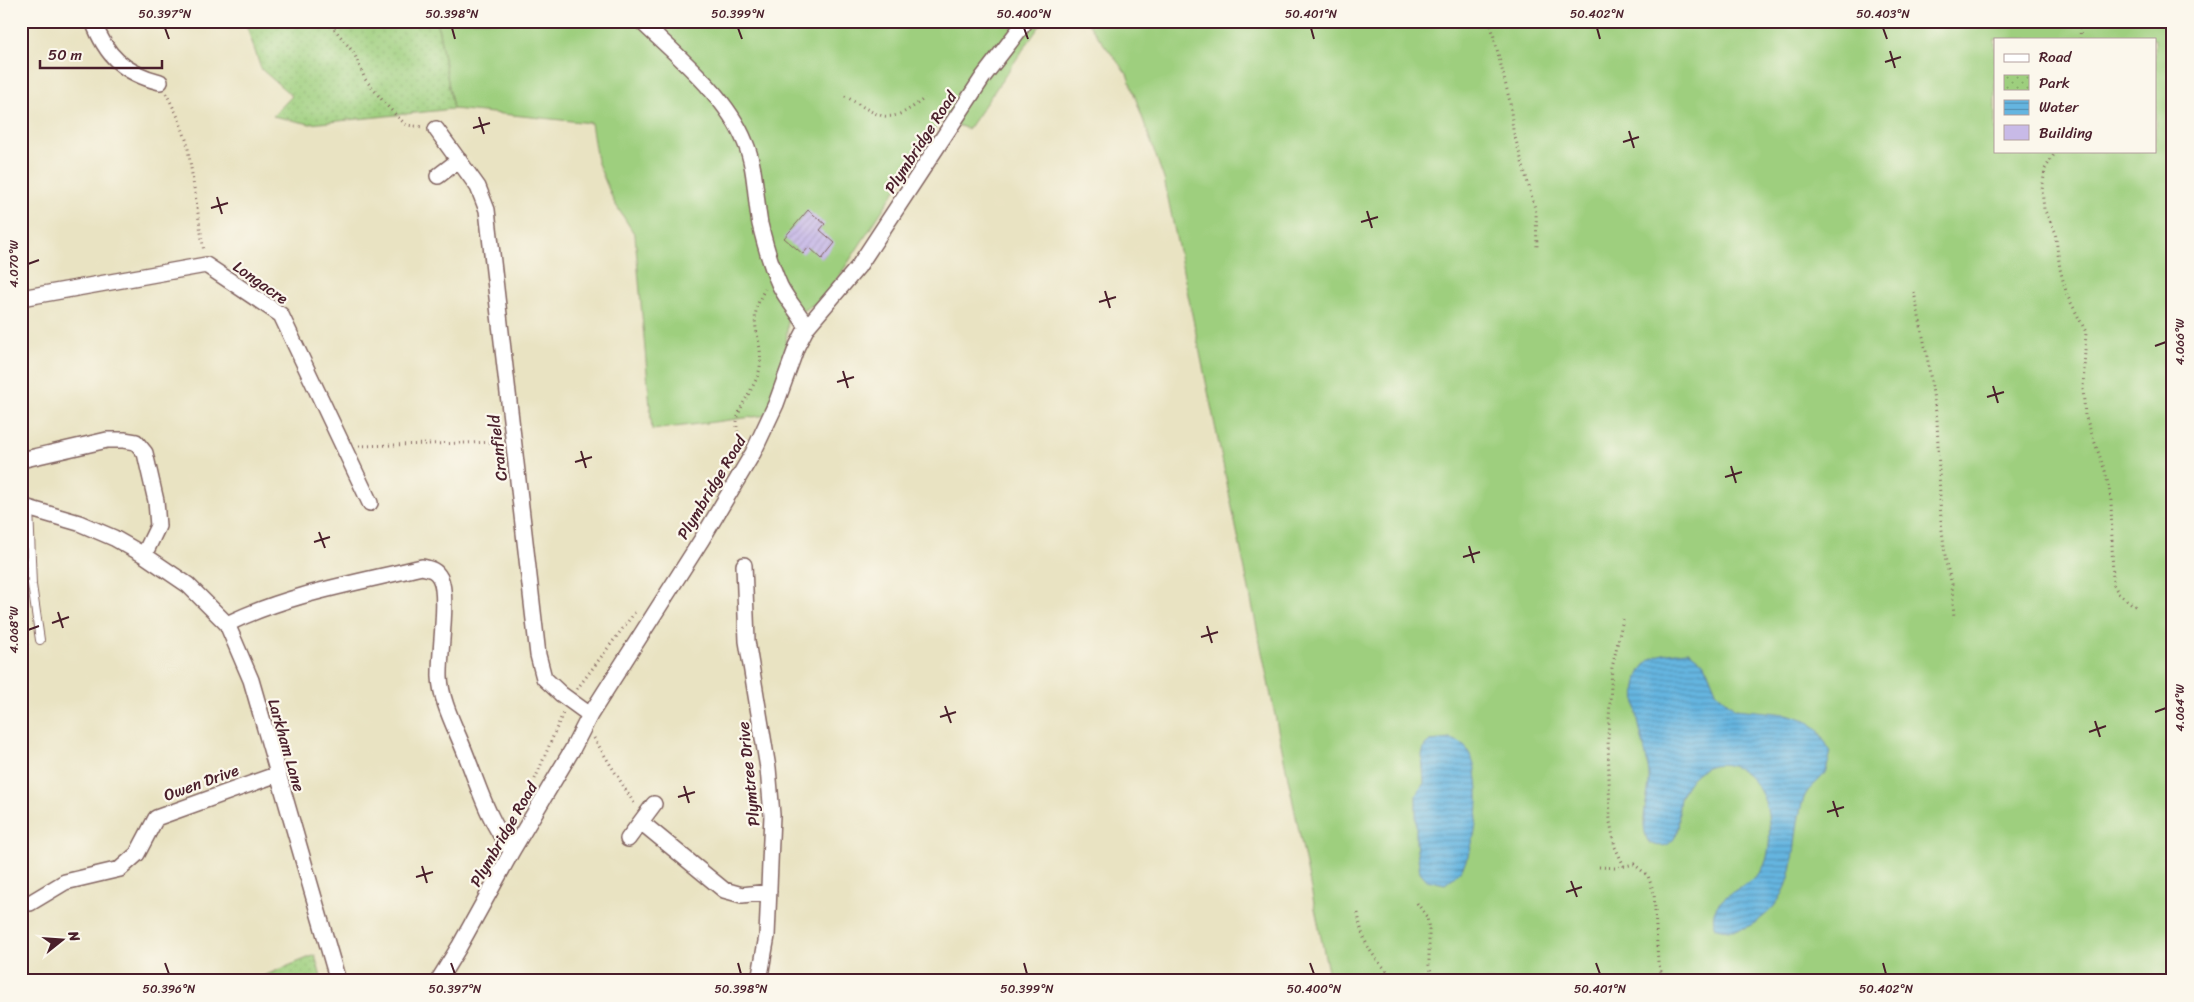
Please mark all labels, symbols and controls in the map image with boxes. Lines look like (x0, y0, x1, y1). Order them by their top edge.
text: 50.397°N (139, 3, 192, 25)
text: 50.398°N (425, 3, 479, 25)
text: 50.399°N (711, 3, 765, 25)
text: 50.400°N (997, 3, 1052, 25)
text: 50.401°N (1285, 3, 1338, 25)
text: 50.402°N (1570, 3, 1625, 25)
text: 50.403°N (1856, 3, 1911, 25)
scale bar (40, 38, 162, 70)
legend (1994, 38, 2156, 152)
text: 50 m (48, 42, 83, 68)
text: Road (2039, 44, 2072, 70)
text: Park (2039, 70, 2070, 96)
street label: Plymbridge Road (876, 84, 965, 199)
text: Water (2039, 94, 2079, 120)
text: Building (2039, 120, 2093, 146)
text: 4.070°W (3, 239, 25, 288)
street label: Longacre (227, 253, 295, 312)
text: 4.066°W (2169, 318, 2191, 365)
street label: Cranfield (479, 412, 516, 483)
street label: Plymbridge Road (669, 428, 755, 545)
text: 4.068°W (3, 606, 25, 654)
text: 4.064°W (2169, 684, 2191, 732)
street label: Larkham Lane (259, 695, 314, 795)
street label: Plymtree Drive (729, 720, 768, 828)
street label: Owen Drive (159, 755, 243, 809)
street label: Plymbridge Road (461, 775, 546, 892)
north arrow (38, 914, 88, 964)
text: N (60, 927, 87, 945)
text: 50.396°N (143, 978, 196, 1000)
text: 50.397°N (429, 978, 482, 1000)
text: 50.398°N (714, 978, 768, 1000)
text: 50.399°N (1000, 978, 1054, 1000)
text: 50.400°N (1287, 978, 1342, 1000)
text: 50.401°N (1574, 978, 1627, 1000)
text: 50.402°N (1859, 978, 1914, 1000)

